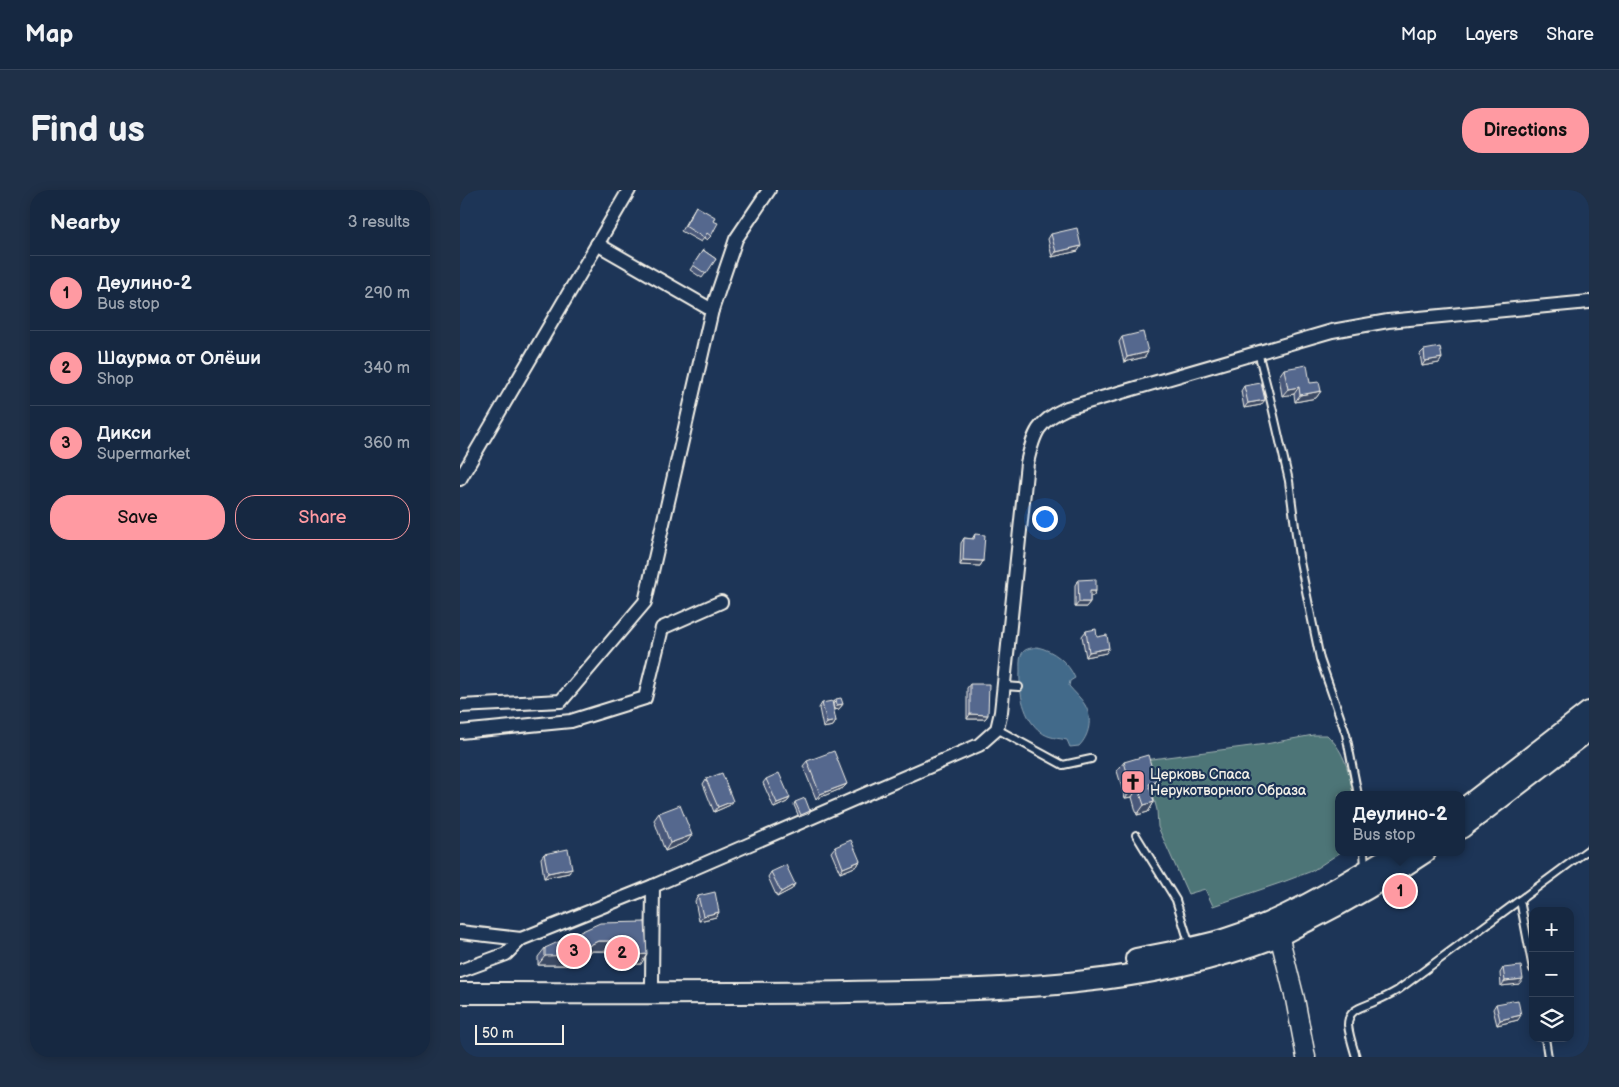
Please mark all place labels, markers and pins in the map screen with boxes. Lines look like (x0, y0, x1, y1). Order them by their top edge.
place label: Церковь Спаса Нерукотворного Образа (1150, 766, 1307, 799)
church icon: Церковь Спаса Нерукотворного Образа (1120, 769, 1146, 795)
pin: 1 (1384, 872, 1416, 910)
pin: 3 (558, 932, 590, 970)
pin: 2 (606, 934, 638, 972)

